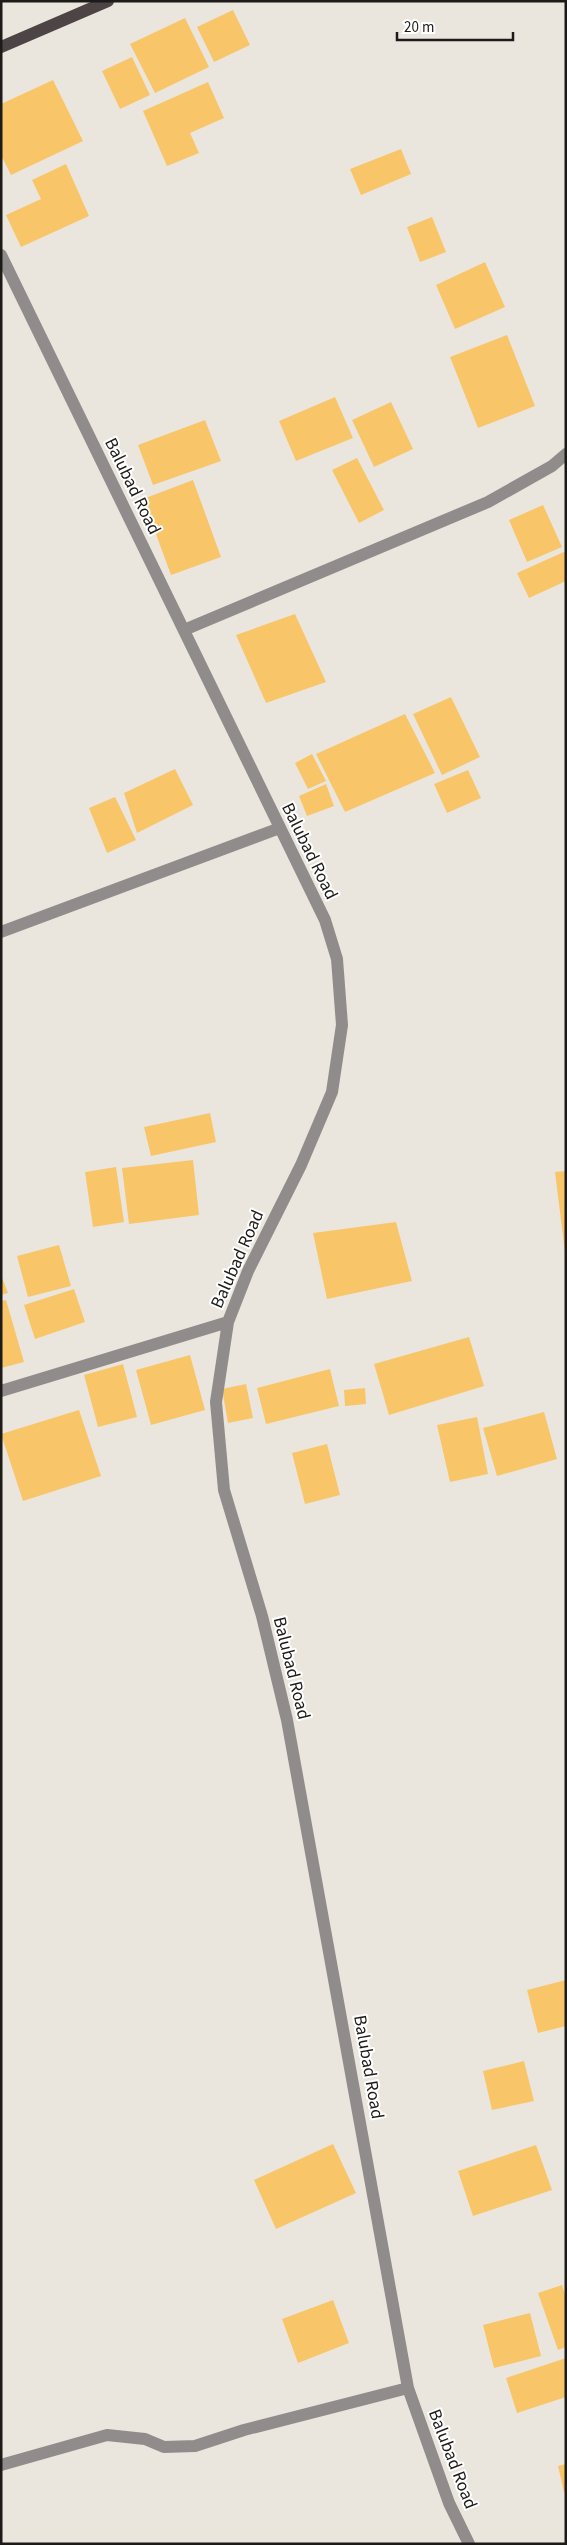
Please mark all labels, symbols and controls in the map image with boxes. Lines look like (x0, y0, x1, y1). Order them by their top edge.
scale bar (397, 10, 513, 42)
text: 20 m (404, 17, 434, 38)
street label: Balubad Road (98, 434, 167, 539)
street label: Balubad Road (275, 799, 344, 904)
street label: Balubad Road (205, 1206, 270, 1312)
street label: Balubad Road (267, 1614, 316, 1722)
street label: Balubad Road (347, 2013, 390, 2121)
street label: Balubad Road (422, 2406, 483, 2513)

